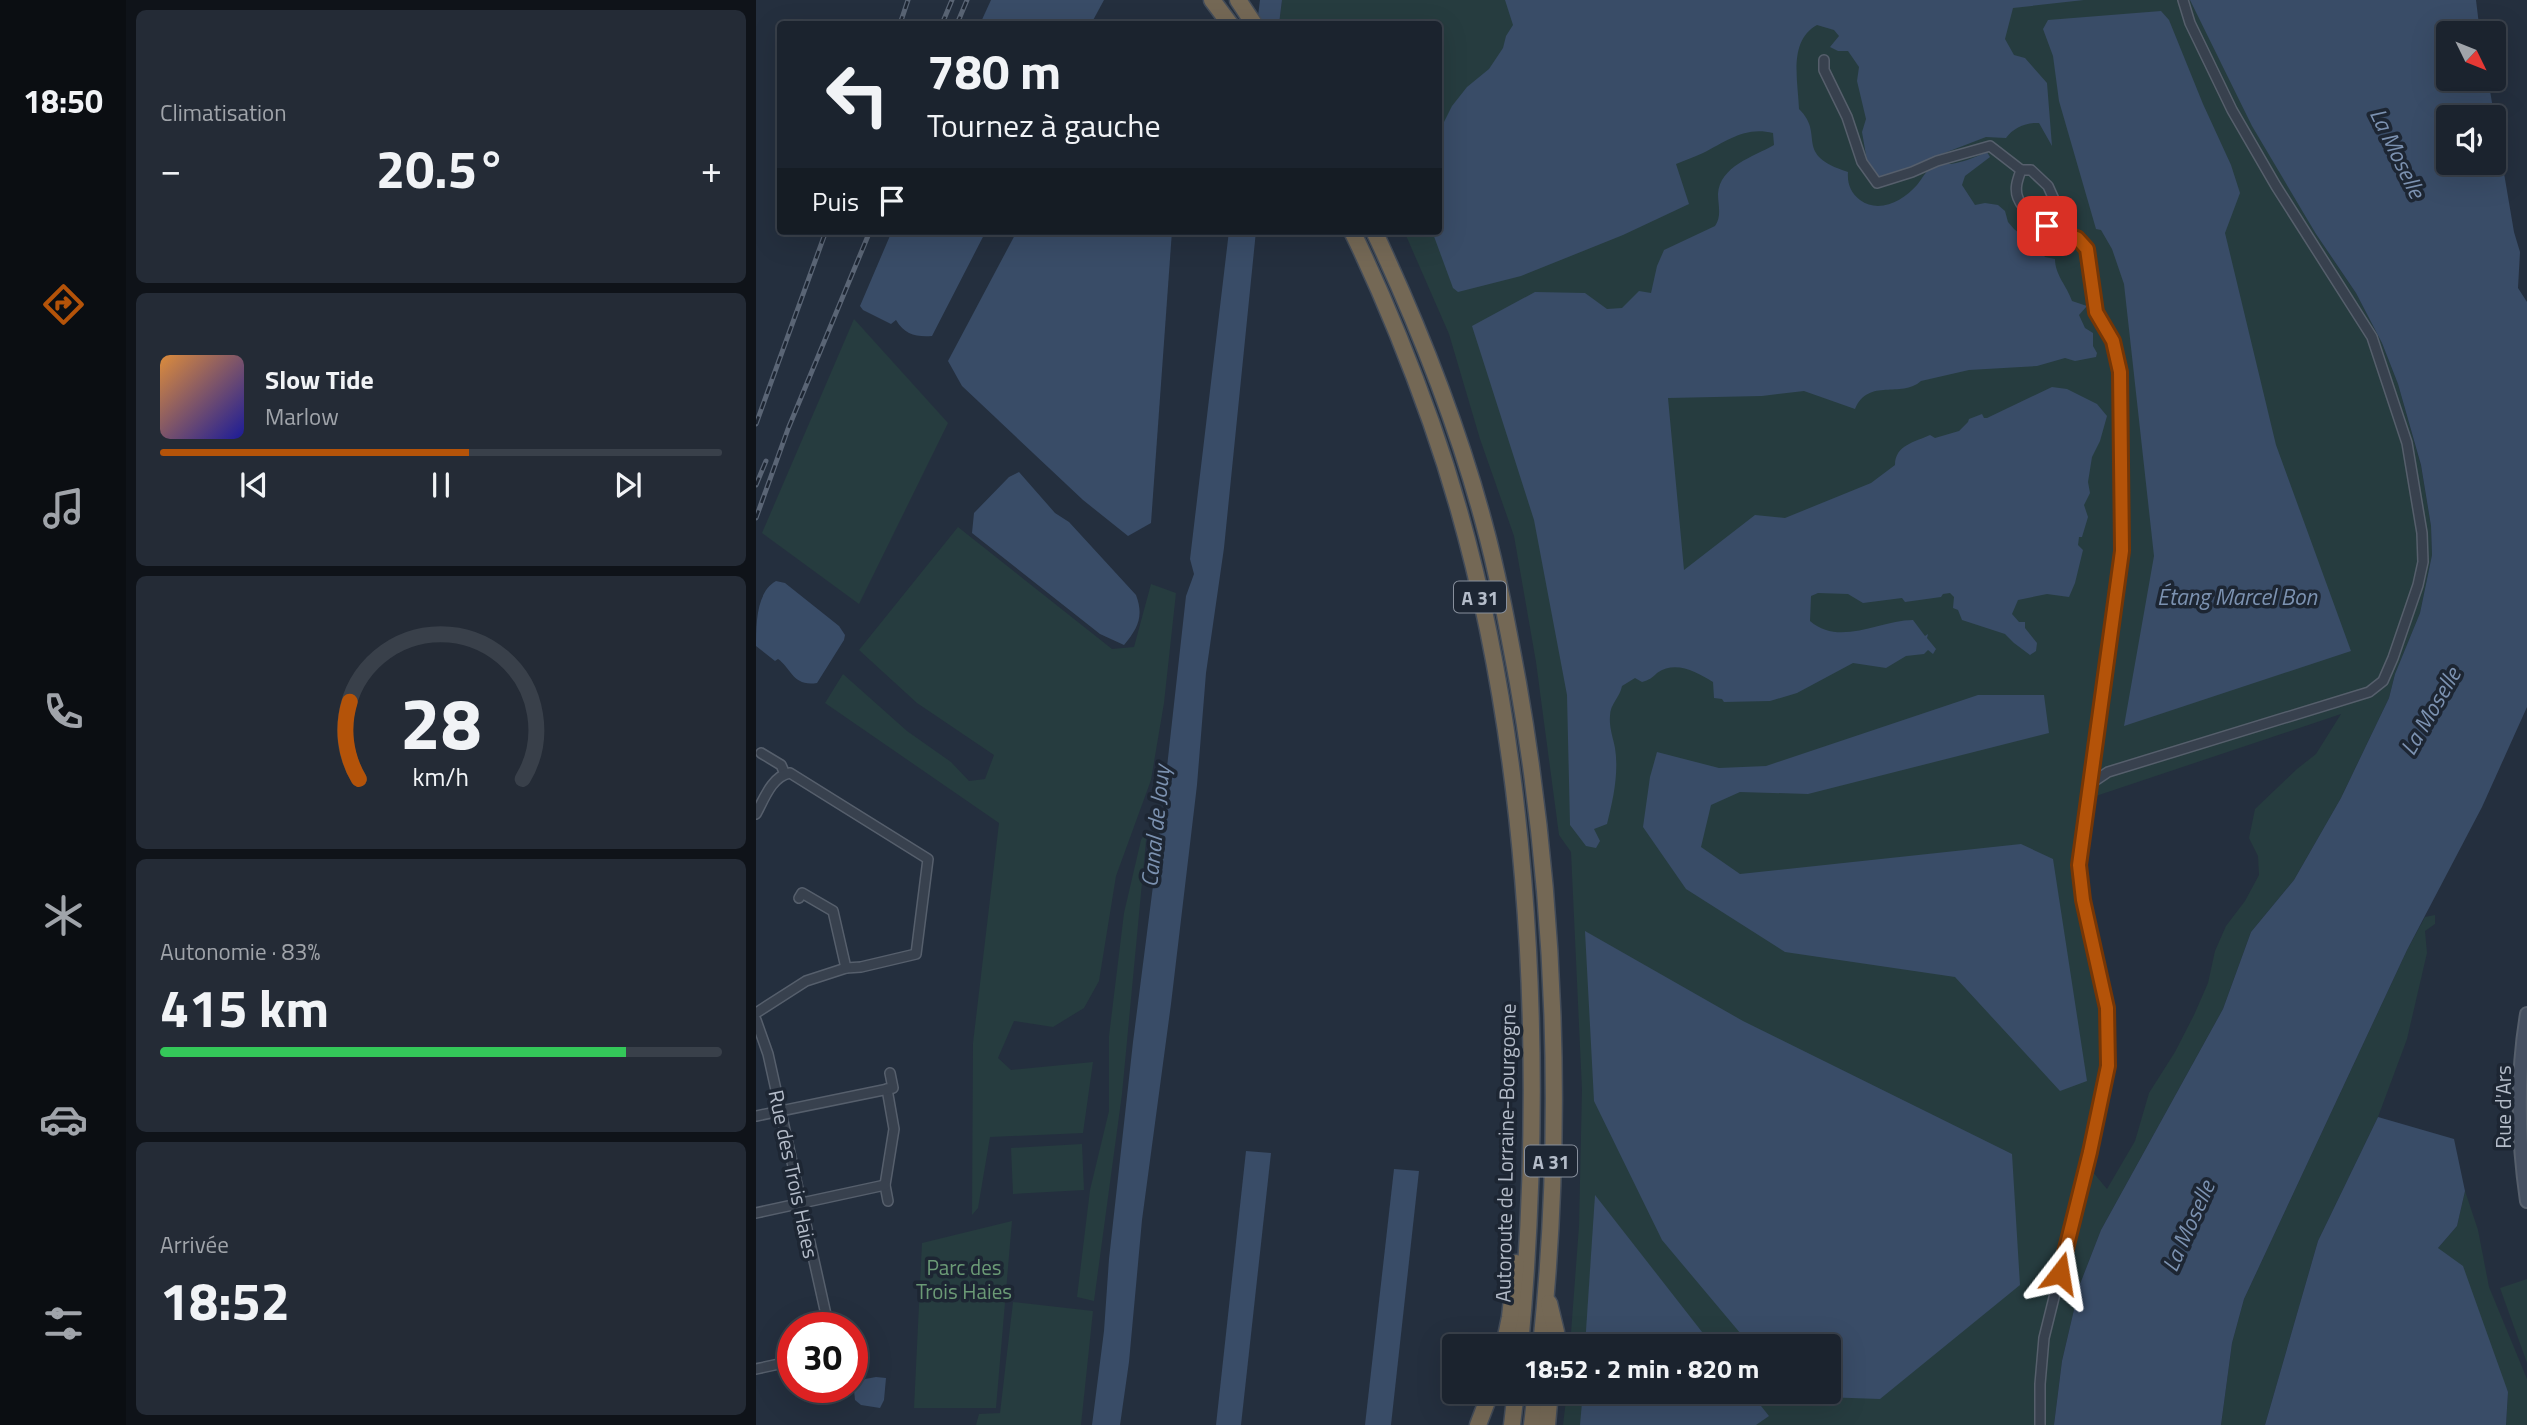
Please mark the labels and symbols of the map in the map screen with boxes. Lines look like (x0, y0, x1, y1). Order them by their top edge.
north arrow (2436, 21, 2506, 91)
water label: La Moselle (2361, 102, 2435, 205)
pin (2017, 196, 2077, 256)
water label: Étang Marcel Bon (2157, 579, 2317, 614)
road number: A 31 (1454, 582, 1506, 612)
water label: La Moselle (2391, 659, 2470, 762)
water label: Canal de Jouy (1131, 761, 1179, 889)
street label: Autoroute de Lorraine-Bourgogne (1486, 1003, 1524, 1303)
street label: Rue d'Ars (2487, 1065, 2519, 1149)
street label: Rue des Trois Haies (761, 1087, 827, 1261)
road number: A 31 (1525, 1146, 1577, 1176)
water label: La Moselle (2152, 1174, 2224, 1277)
position arrow (2023, 1236, 2097, 1310)
park label: Parc des Trois Haies (916, 1251, 1012, 1307)
speed limit sign: 30 (777, 1312, 868, 1403)

